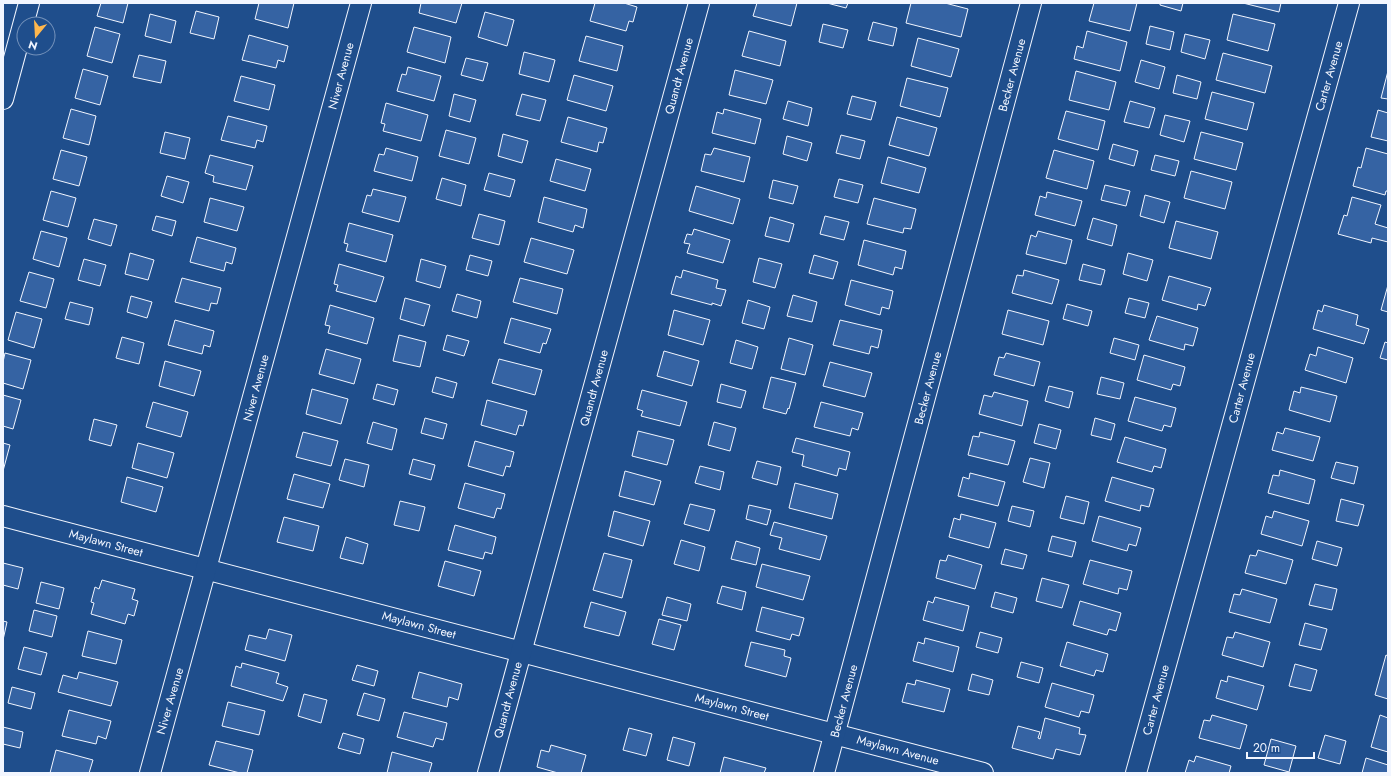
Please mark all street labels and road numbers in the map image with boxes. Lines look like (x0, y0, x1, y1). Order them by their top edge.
street label: Quandt Avenue (660, 36, 698, 116)
street label: Becker Avenue (994, 36, 1030, 114)
street label: Carter Avenue (1310, 39, 1348, 113)
street label: Niver Avenue (323, 40, 359, 112)
street label: Quandt Avenue (575, 348, 613, 428)
street label: Becker Avenue (910, 349, 946, 427)
street label: Carter Avenue (1224, 351, 1260, 425)
street label: Niver Avenue (238, 352, 274, 424)
street label: Maylawn Street (67, 524, 145, 562)
street label: Maylawn Street (380, 606, 458, 644)
street label: Quandt Avenue (489, 660, 527, 740)
street label: Becker Avenue (826, 662, 862, 740)
street label: Carter Avenue (1138, 663, 1174, 737)
street label: Niver Avenue (152, 665, 188, 737)
street label: Maylawn Street (693, 688, 771, 726)
street label: Maylawn Avenue (855, 730, 941, 770)

